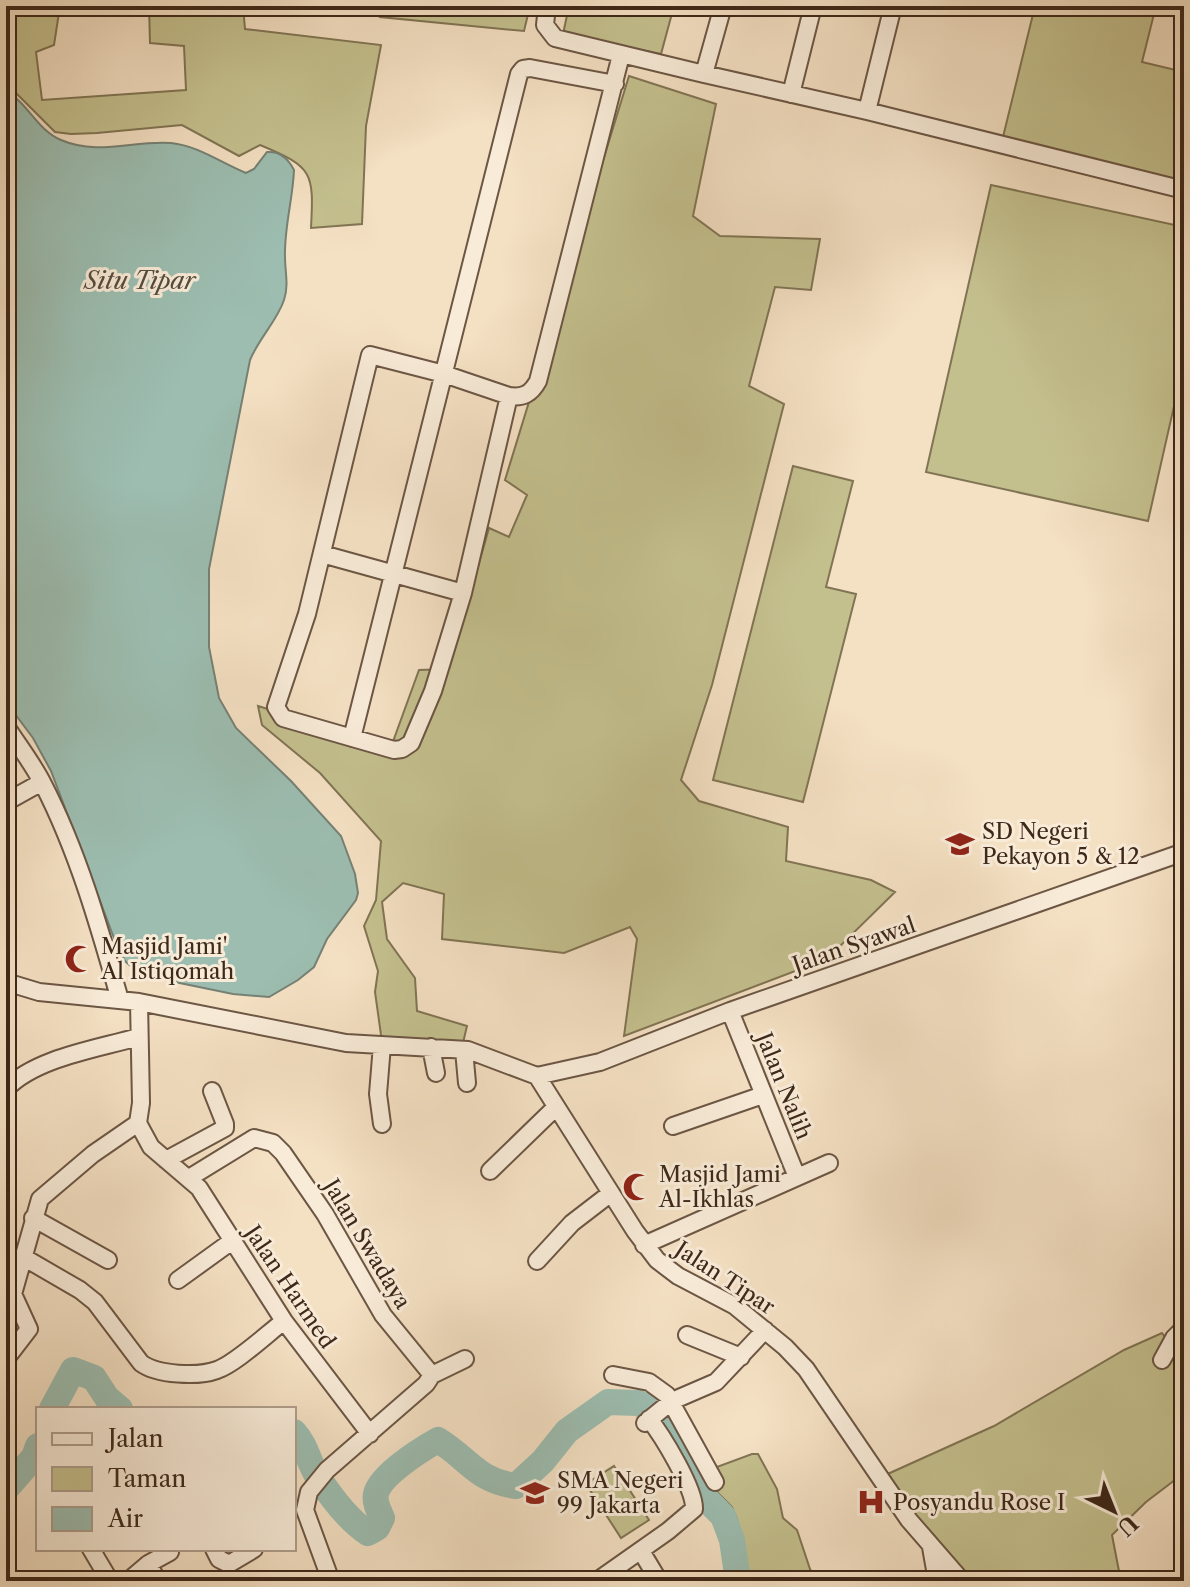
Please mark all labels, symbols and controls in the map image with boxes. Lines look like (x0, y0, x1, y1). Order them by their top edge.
water label: Situ Tipar (82, 266, 197, 295)
place label: SD Negeri Pekayon 5 & 12 (982, 818, 1140, 870)
school or university icon: SD Negeri Pekayon 5 & 12 (945, 829, 975, 859)
street label: Jalan Syawal (786, 911, 919, 980)
place label: Masjid Jami' Al Istiqomah (100, 933, 235, 985)
mosque icon: Masjid Jami' Al Istiqomah (64, 944, 94, 974)
street label: Jalan Nalih (749, 1026, 818, 1144)
place label: Masjid Jami Al-Ikhlas (658, 1161, 781, 1213)
street label: Jalan Swadaya (316, 1172, 417, 1314)
mosque icon: Masjid Jami Al-Ikhlas (622, 1172, 652, 1202)
street label: Jalan Harmed (237, 1218, 341, 1354)
street label: Jalan Tipar (668, 1234, 780, 1320)
legend (36, 1407, 296, 1551)
text: Jalan (104, 1424, 164, 1453)
text: Taman (108, 1464, 186, 1493)
place label: SMA Negeri 99 Jakarta (557, 1467, 684, 1519)
north arrow (1074, 1471, 1154, 1551)
school or university icon: SMA Negeri 99 Jakarta (520, 1478, 550, 1508)
hospital icon: Posyandu Rose I (856, 1487, 886, 1517)
place label: Posyandu Rose I (893, 1489, 1065, 1516)
text: Air (107, 1504, 143, 1533)
text: U (1111, 1509, 1143, 1541)

